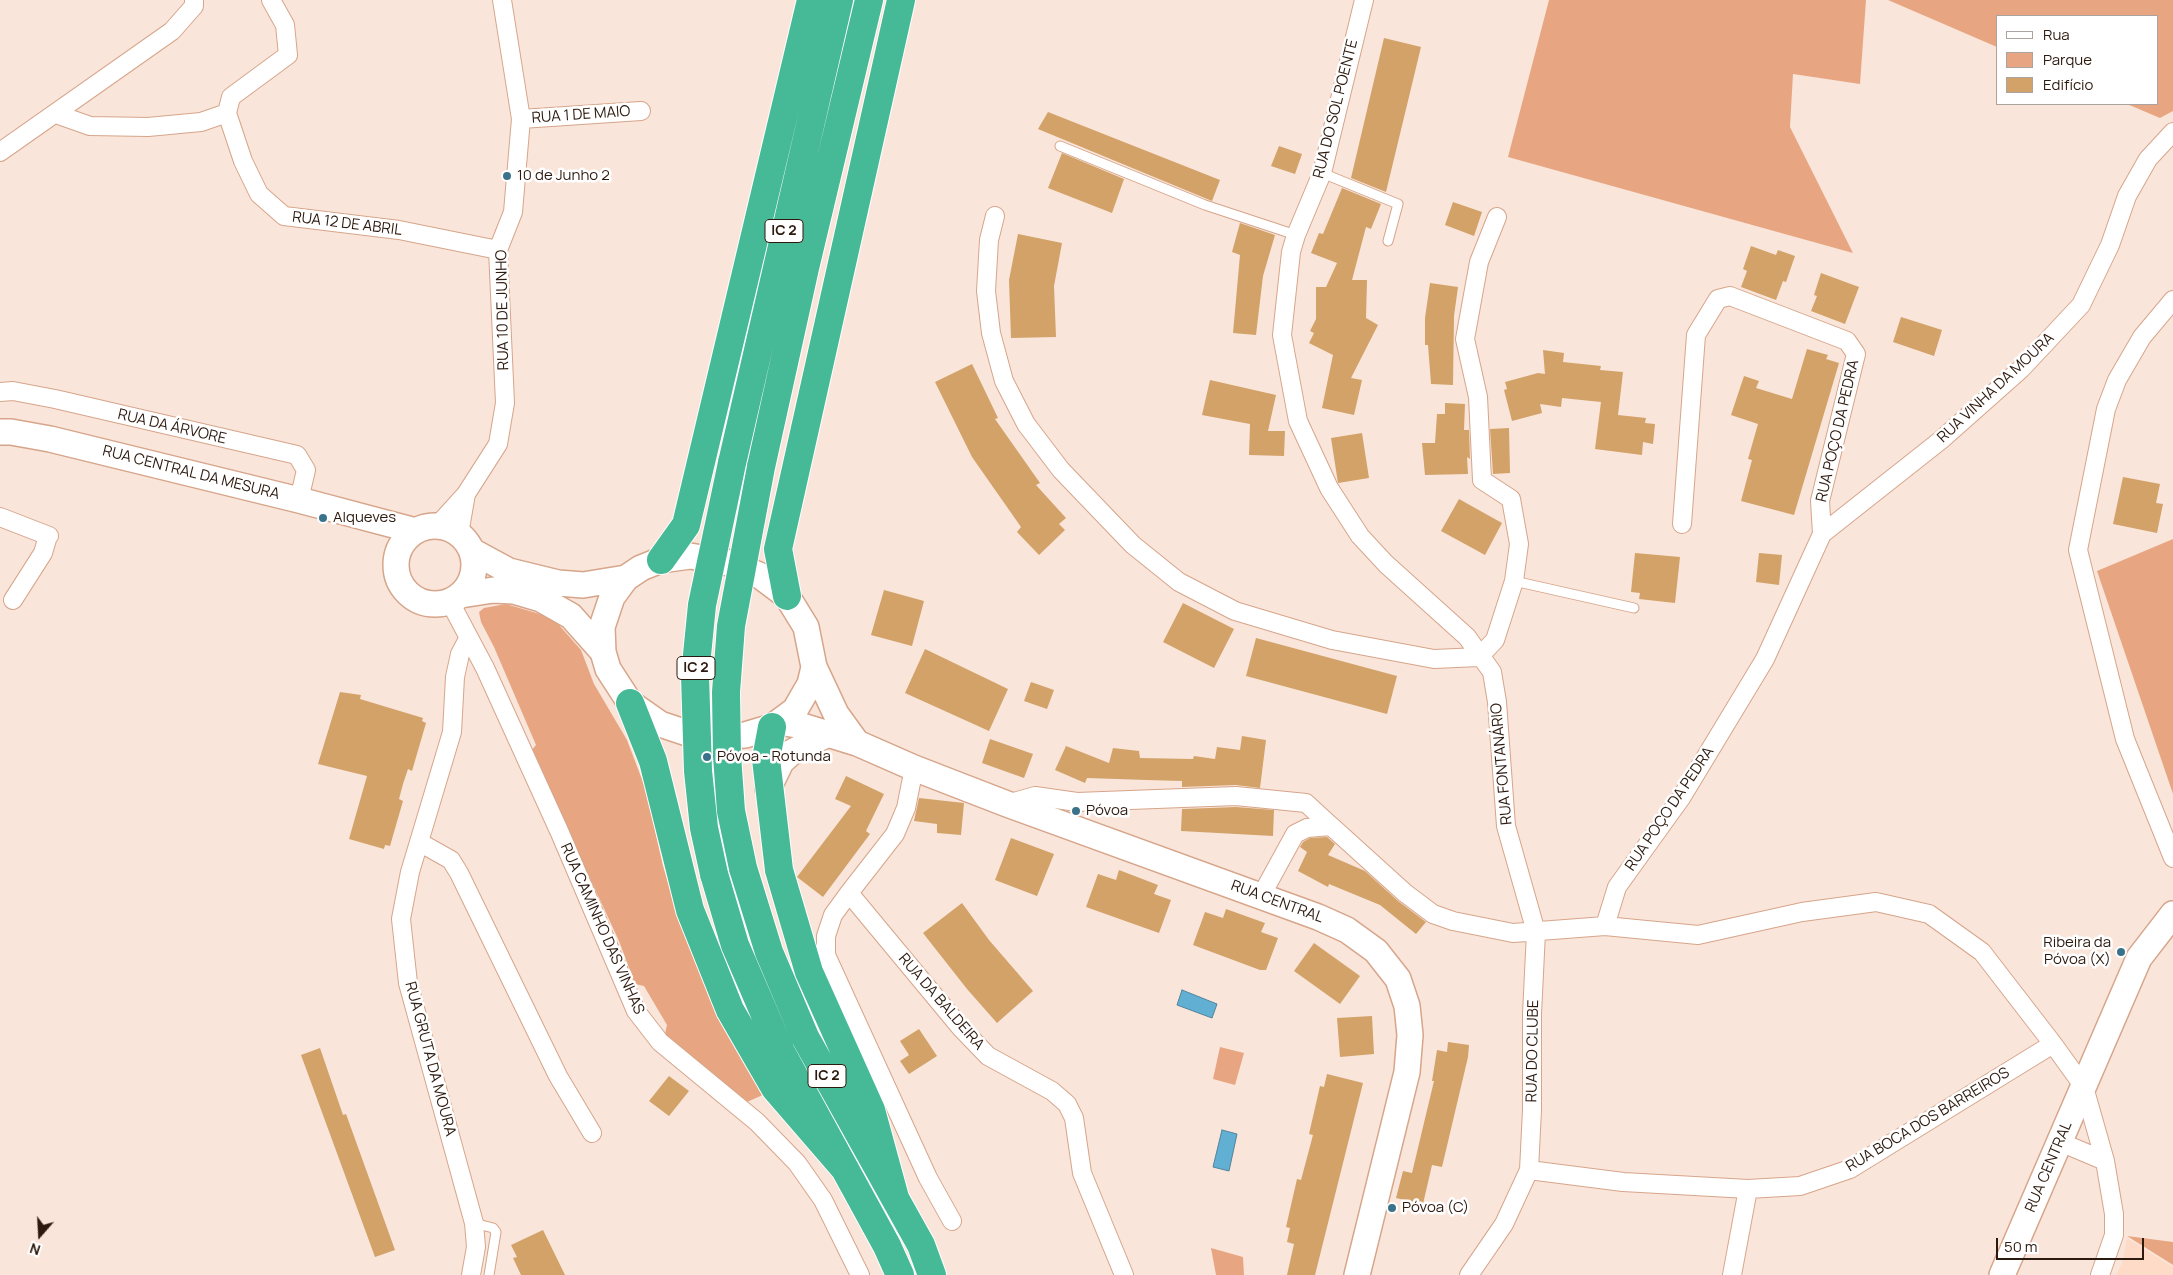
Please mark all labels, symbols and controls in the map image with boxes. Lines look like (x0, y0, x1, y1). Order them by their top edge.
legend (1996, 15, 2158, 105)
text: Rua (2043, 24, 2070, 45)
street label: RUA DO SOL POENTE (1310, 37, 1362, 181)
text: Parque (2043, 49, 2092, 70)
text: Edifício (2043, 74, 2093, 95)
street label: RUA 1 DE MAIO (531, 103, 631, 127)
place label: 10 de Junho 2 (517, 167, 610, 185)
marker: 10 de Junho 2 (501, 170, 513, 182)
street label: RUA 12 DE ABRIL (291, 208, 403, 240)
road number: IC 2 (765, 220, 803, 242)
street label: RUA 10 DE JUNHO (493, 250, 513, 370)
street label: RUA VINHA DA MOURA (1934, 329, 2058, 447)
street label: RUA POÇO DA PEDRA (1813, 358, 1863, 504)
street label: RUA DA ÁRVORE (116, 406, 228, 448)
street label: RUA CENTRAL DA MESURA (101, 442, 281, 504)
place label: Alqueves (333, 509, 396, 527)
marker: Alqueves (317, 512, 329, 524)
road number: IC 2 (677, 656, 715, 680)
street label: RUA FONTANÁRIO (1488, 702, 1516, 826)
street label: RUA POÇO DA PEDRA (1622, 744, 1718, 874)
place label: Póvoa - Rotunda (717, 748, 831, 766)
marker: Póvoa - Rotunda (701, 751, 713, 763)
place label: Póvoa (1086, 802, 1128, 820)
marker: Póvoa (1070, 805, 1082, 817)
street label: RUA CAMINHO DAS VINHAS (556, 841, 648, 1017)
street label: RUA CENTRAL (1228, 877, 1326, 927)
place label: Ribeira da Póvoa (X) (2043, 934, 2111, 969)
marker: Ribeira da Póvoa (X) (2115, 946, 2127, 958)
street label: RUA DA BALDEIRA (894, 950, 988, 1054)
street label: RUA GRUTA DA MOURA (401, 980, 459, 1138)
street label: RUA DO CLUBE (1523, 1000, 1543, 1102)
road number: IC 2 (808, 1064, 846, 1088)
street label: RUA BOCA DOS BARREIROS (1843, 1064, 2013, 1176)
street label: RUA CENTRAL (2022, 1119, 2076, 1215)
place label: Póvoa (C) (1402, 1199, 1469, 1217)
marker: Póvoa (C) (1386, 1202, 1398, 1214)
north arrow (15, 1210, 65, 1260)
scale bar (1998, 1228, 2146, 1260)
text: 50 m (2004, 1236, 2038, 1257)
text: N (27, 1239, 43, 1260)

